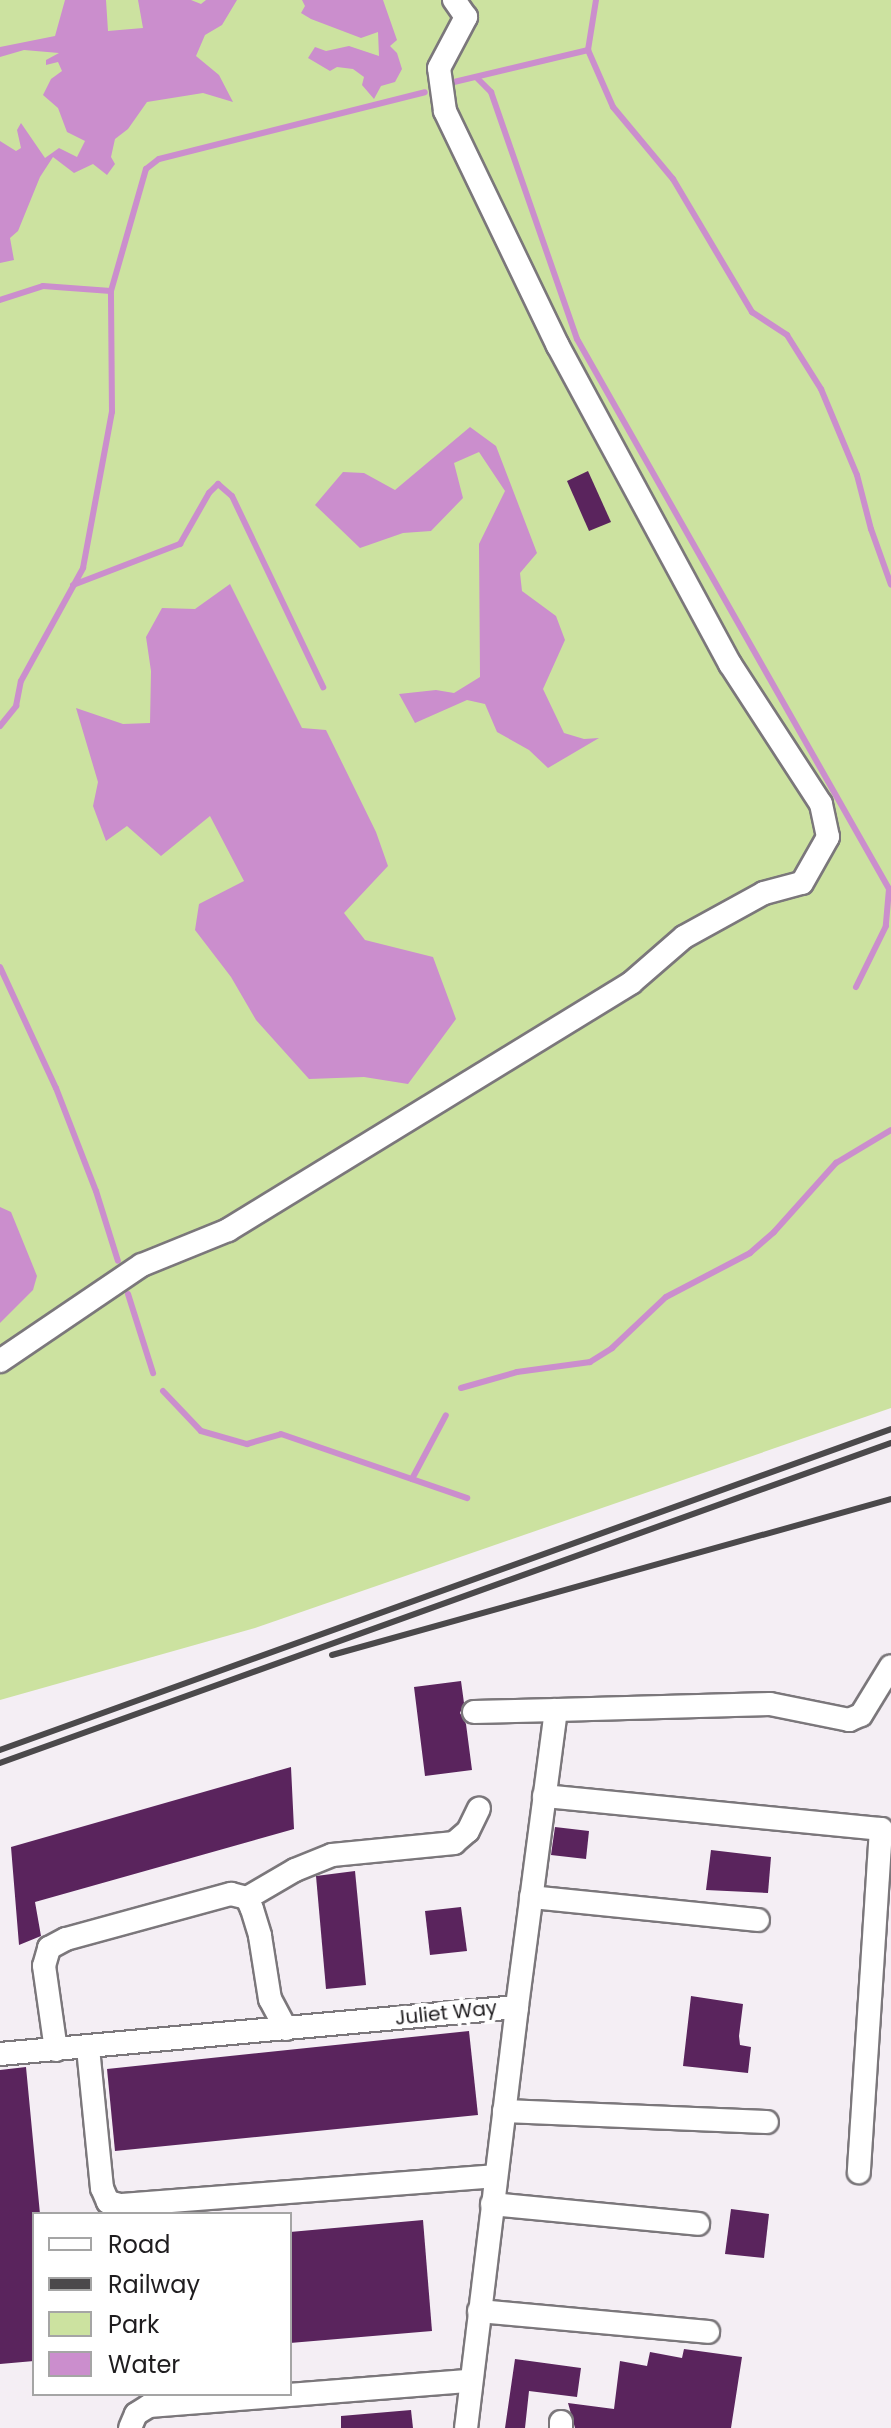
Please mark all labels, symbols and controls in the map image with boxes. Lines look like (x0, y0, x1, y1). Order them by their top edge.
street label: Juliet Way (394, 1996, 498, 2030)
legend (32, 2212, 292, 2396)
text: Road (108, 2228, 170, 2261)
text: Railway (108, 2268, 200, 2301)
text: Park (108, 2308, 159, 2341)
text: Water (108, 2348, 180, 2381)

